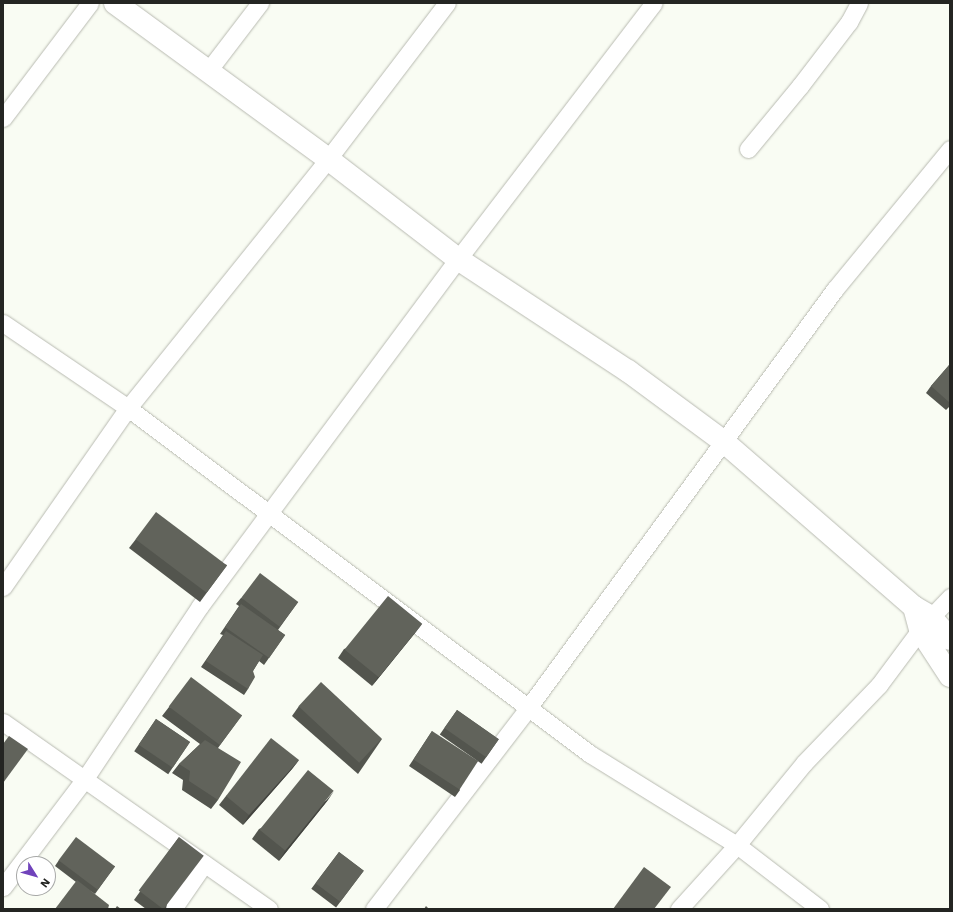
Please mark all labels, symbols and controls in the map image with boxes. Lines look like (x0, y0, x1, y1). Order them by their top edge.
north arrow (16, 856, 56, 896)
text: N (38, 876, 53, 890)

